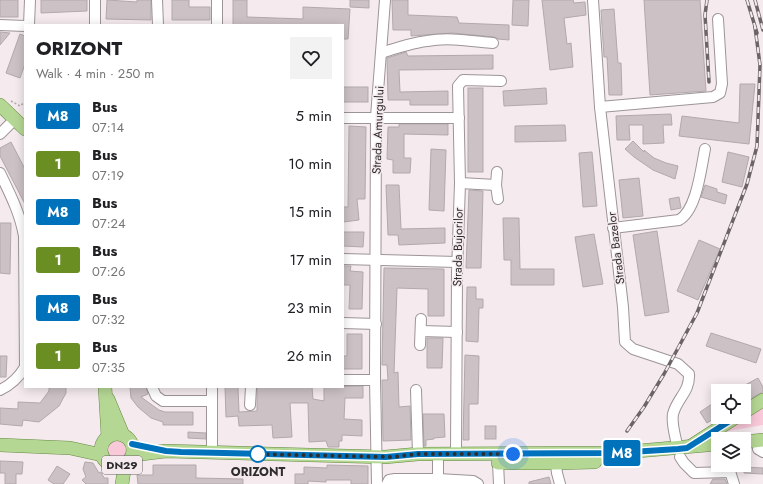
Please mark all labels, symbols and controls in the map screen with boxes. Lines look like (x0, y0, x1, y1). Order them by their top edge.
text: ORIZONT (36, 35, 122, 62)
button: heart (290, 37, 332, 79)
text: Walk · 4 min · 250 m (36, 64, 154, 83)
street label: Strada Amurgului (367, 86, 389, 174)
text: Bus (92, 96, 117, 118)
text: 5 min (296, 105, 332, 127)
text: M8 (47, 106, 69, 126)
text: 07:14 (92, 118, 124, 137)
text: Bus (92, 144, 117, 166)
text: 10 min (288, 153, 332, 175)
text: 1 (54, 154, 62, 174)
text: 07:19 (92, 166, 124, 185)
text: Bus (92, 192, 117, 214)
text: 15 min (289, 201, 332, 223)
text: M8 (47, 202, 69, 222)
street label: Strada Bujorilor (448, 207, 468, 287)
street label: Strada Bazelor (603, 210, 629, 285)
text: 07:24 (92, 214, 126, 233)
text: Bus (92, 240, 117, 262)
text: 17 min (289, 249, 332, 271)
text: 1 (54, 250, 62, 270)
text: 07:26 (92, 262, 125, 281)
text: Bus (92, 288, 117, 310)
text: 23 min (287, 297, 332, 319)
text: M8 (47, 298, 69, 318)
text: 07:32 (92, 310, 125, 329)
text: Bus (92, 336, 117, 358)
text: 26 min (287, 345, 332, 367)
text: 1 (54, 346, 62, 366)
text: 07:35 (92, 358, 125, 377)
map controls (711, 384, 751, 472)
button: locate (711, 384, 751, 424)
button: layers (711, 432, 751, 472)
line badge: M8 (604, 440, 640, 466)
text: M8 (611, 443, 633, 463)
your location (503, 444, 523, 464)
marker: ORIZONT (249, 445, 267, 463)
road number: DN29 (102, 456, 142, 474)
place label: ORIZONT (231, 463, 285, 481)

